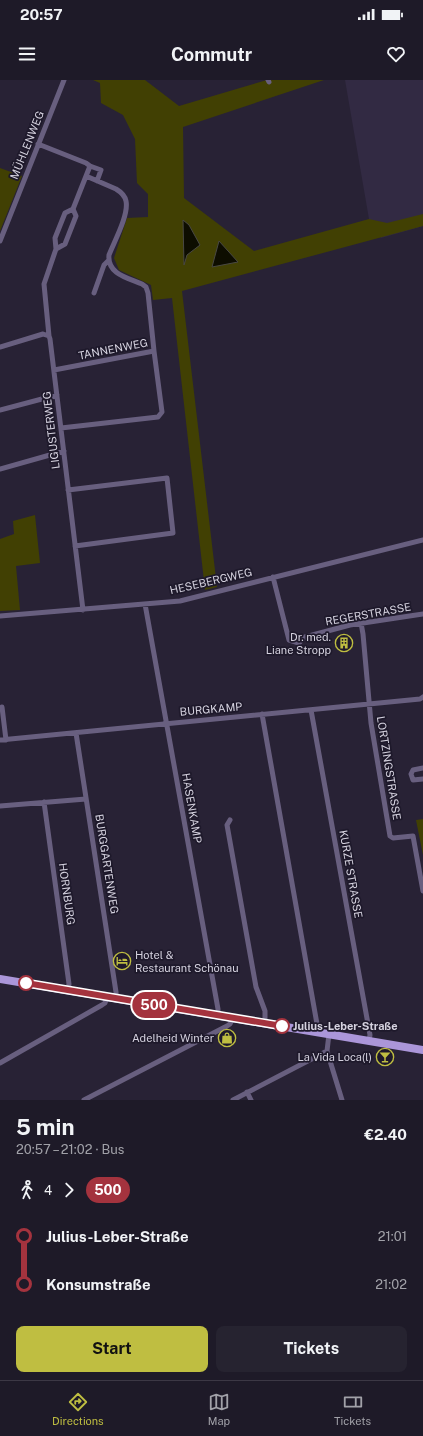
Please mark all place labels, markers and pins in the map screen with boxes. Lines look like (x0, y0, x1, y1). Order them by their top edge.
place label: Dr. med. Liane Stropp (266, 631, 331, 656)
building icon: Dr. med. Liane Stropp (334, 633, 354, 653)
place label: Hotel & Restaurant Schönau (135, 949, 239, 974)
hotel icon: Hotel & Restaurant Schönau (112, 951, 132, 971)
unlabelled marker (18, 975, 34, 991)
marker: Julius-Leber-Straße (274, 1018, 290, 1034)
place label: Julius-Leber-Straße (293, 1020, 398, 1032)
shop icon: Adelheid Winter (217, 1028, 237, 1048)
place label: Adelheid Winter (132, 1032, 214, 1044)
bar icon: La Vida Loca(l) (375, 1047, 395, 1067)
place label: La Vida Loca(l) (297, 1051, 372, 1063)

